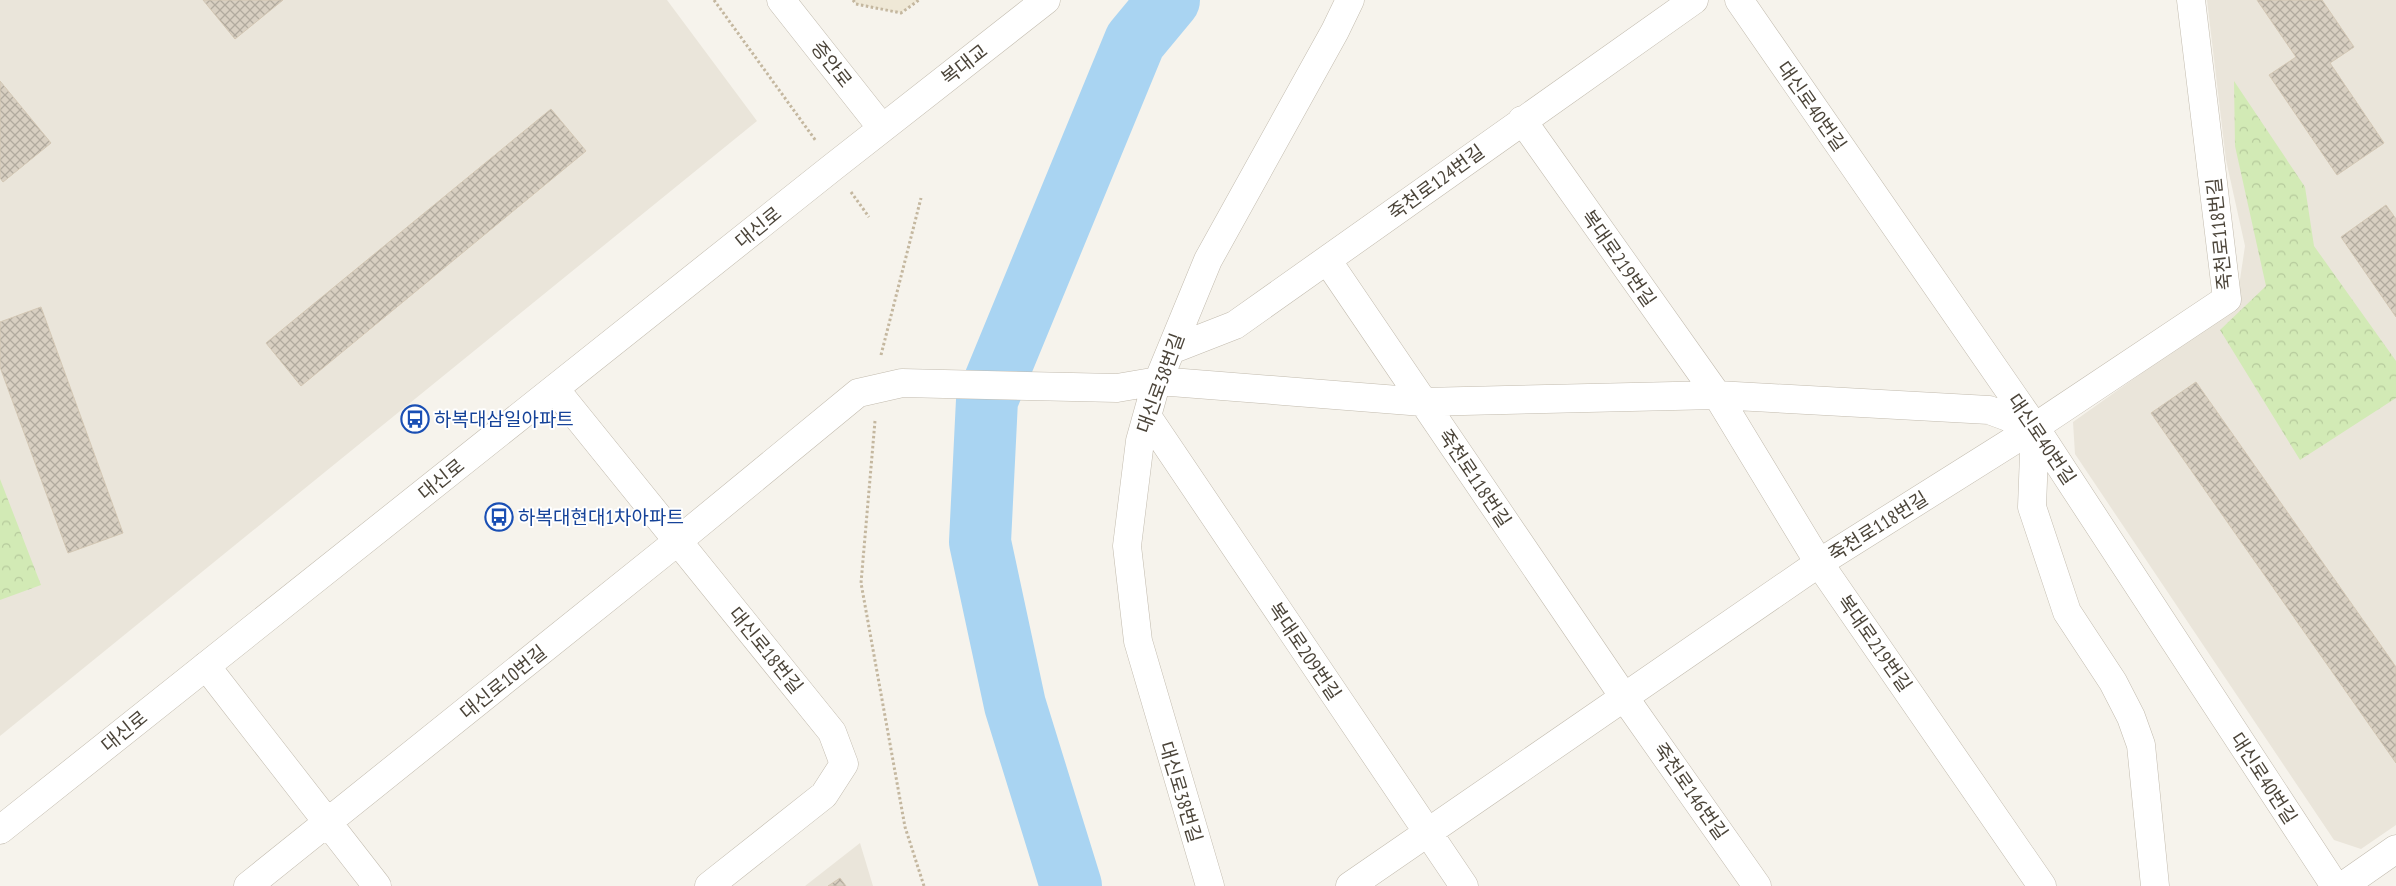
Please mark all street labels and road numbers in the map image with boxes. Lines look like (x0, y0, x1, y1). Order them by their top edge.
street label: 증안로 (806, 36, 858, 92)
street label: 복대교 (936, 38, 992, 90)
street label: 대신로40번길 (1772, 56, 1852, 156)
street label: 죽천로124번길 (1383, 139, 1489, 225)
street label: 죽천로118번길 (2201, 177, 2237, 291)
street label: 대신로 (730, 201, 786, 253)
street label: 복대로219번길 (1577, 205, 1661, 311)
street label: 대신로38번길 (1131, 330, 1189, 436)
street label: 대신로40번길 (2003, 389, 2081, 489)
street label: 죽천로118번길 (1433, 424, 1517, 532)
street label: 대신로 (413, 453, 469, 505)
street label: 죽천로118번길 (1824, 486, 1932, 566)
street label: 복대로219번길 (1833, 590, 1917, 696)
street label: 복대로209번길 (1263, 597, 1347, 705)
street label: 대신로18번길 (724, 602, 808, 698)
street label: 대신로10번길 (455, 640, 551, 724)
street label: 대신로 (96, 705, 152, 757)
street label: 대신로40번길 (2225, 728, 2303, 828)
street label: 죽천로146번길 (1649, 738, 1733, 844)
street label: 대신로38번길 (1154, 739, 1208, 845)

